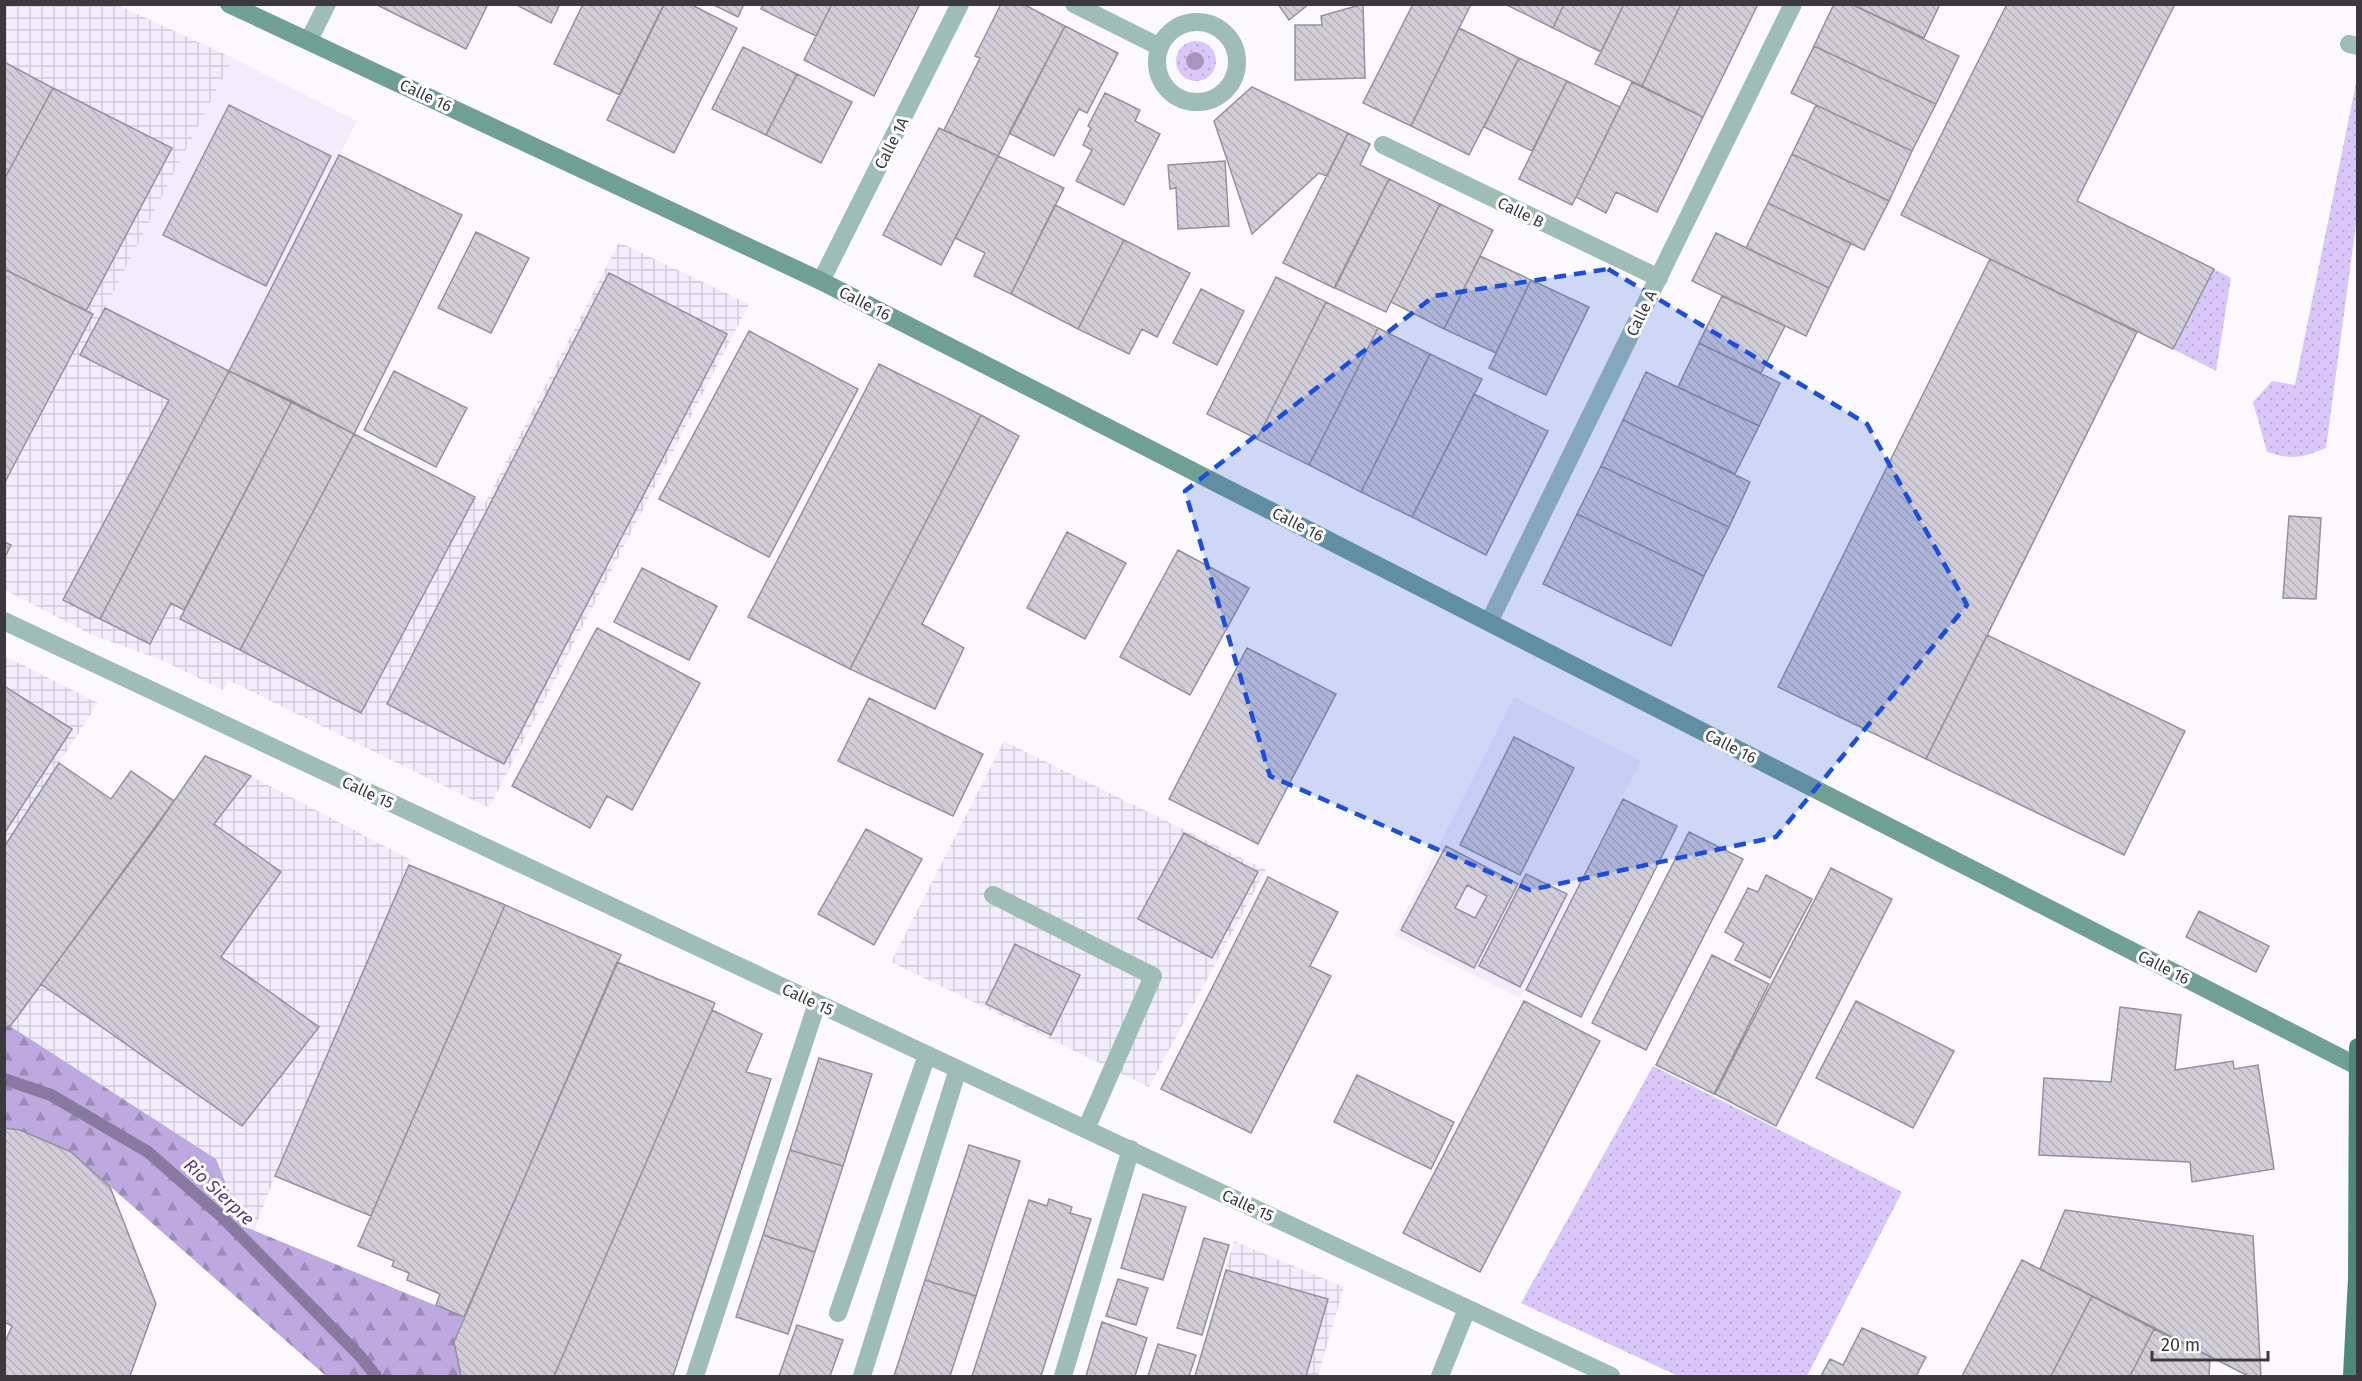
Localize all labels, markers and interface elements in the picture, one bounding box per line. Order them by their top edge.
street label: Calle 16 [397,75,455,116]
street label: Calle 1A [870,113,913,172]
street label: Calle B [1494,193,1547,232]
street label: Calle 16 [836,282,894,324]
street label: Calle A [1622,286,1661,339]
street label: Calle 16 [1269,503,1327,545]
street label: Calle 16 [1702,725,1760,767]
street label: Calle 15 [339,772,397,813]
street label: Calle 16 [2135,946,2193,988]
street label: Calle 15 [779,979,837,1020]
water label: Rio Sierpre [179,1154,259,1230]
street label: Calle 15 [1219,1185,1277,1226]
scale bar [2152,1324,2268,1362]
text: 20 m [2161,1334,2200,1356]

